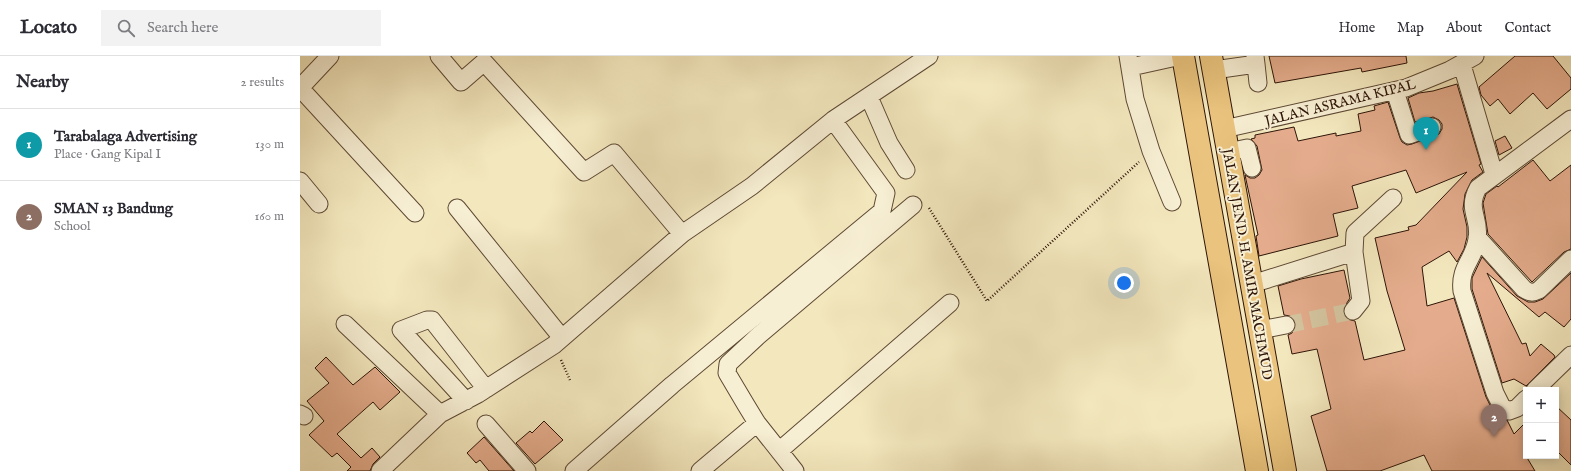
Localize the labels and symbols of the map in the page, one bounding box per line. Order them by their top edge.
street label: JALAN ASRAMA KIPAL [1261,75,1418,131]
pin: 1 [1413,117,1439,150]
street label: JALAN JEND. H. AMIR MACHMUD [1217,145,1276,381]
your location [1114,273,1134,293]
pin: 2 [1481,404,1507,437]

